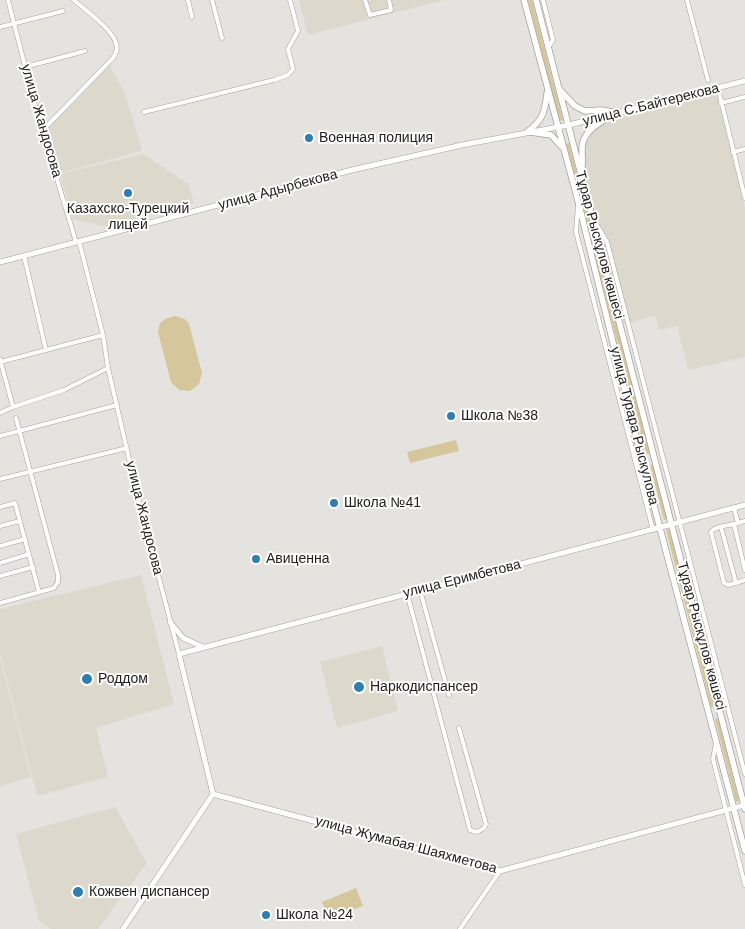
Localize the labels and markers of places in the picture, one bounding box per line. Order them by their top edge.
place label: Военная полиция [319,130,433,146]
marker: Военная полиция [303,132,315,144]
marker: Казахско-Турецкий лицей [122,187,134,199]
place label: Казахско-Турецкий лицей [67,201,189,233]
place label: Школа №38 [461,408,538,424]
marker: Школа №38 [445,410,457,422]
place label: Школа №41 [344,495,421,511]
marker: Школа №41 [328,497,340,509]
place label: Авиценна [266,551,329,567]
marker: Авиценна [250,553,262,565]
place label: Роддом [98,671,148,687]
marker: Роддом [80,672,94,686]
place label: Наркодиспансер [370,679,478,695]
marker: Наркодиспансер [352,680,366,694]
place label: Кожвен диспансер [89,884,209,900]
marker: Кожвен диспансер [71,885,85,899]
place label: Школа №24 [276,907,353,923]
marker: Школа №24 [260,909,272,921]

